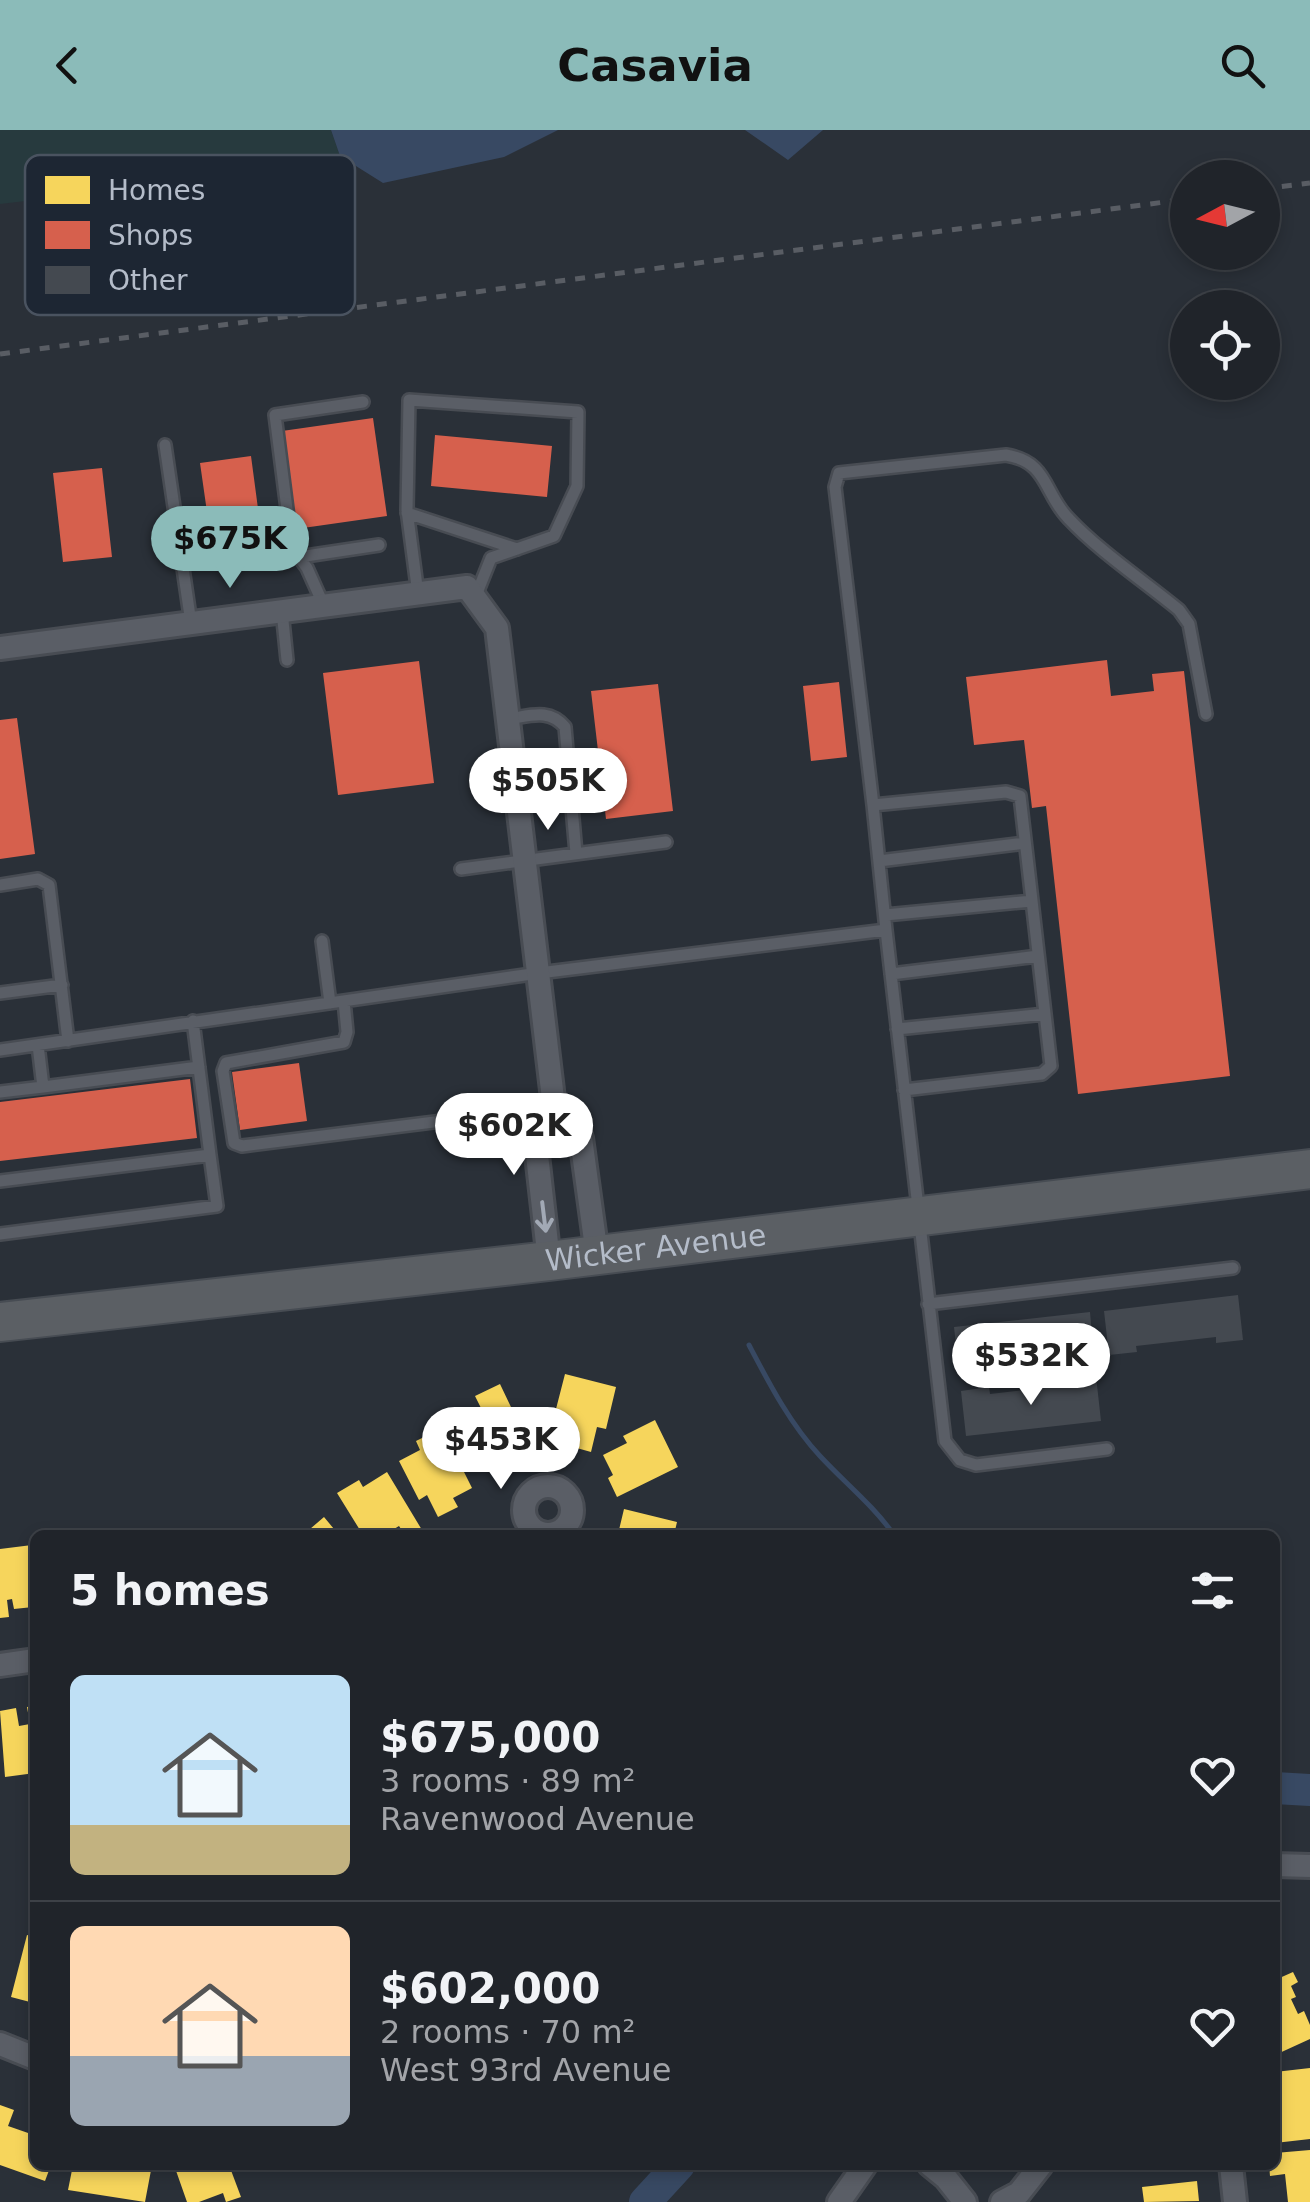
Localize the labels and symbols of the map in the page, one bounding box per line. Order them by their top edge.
legend [25,155,355,315]
north arrow [1170,160,1280,270]
text: Homes [108,174,205,207]
text: Shops [108,219,193,252]
text: Other [108,264,188,297]
pin: $675K [160,506,300,591]
pin: $505K [478,748,618,833]
pin: $602K [444,1093,584,1178]
one-way arrow [535,1200,554,1232]
street label: Wicker Avenue [543,1217,768,1278]
pin: $532K [961,1323,1101,1408]
pin: $453K [431,1407,571,1492]

